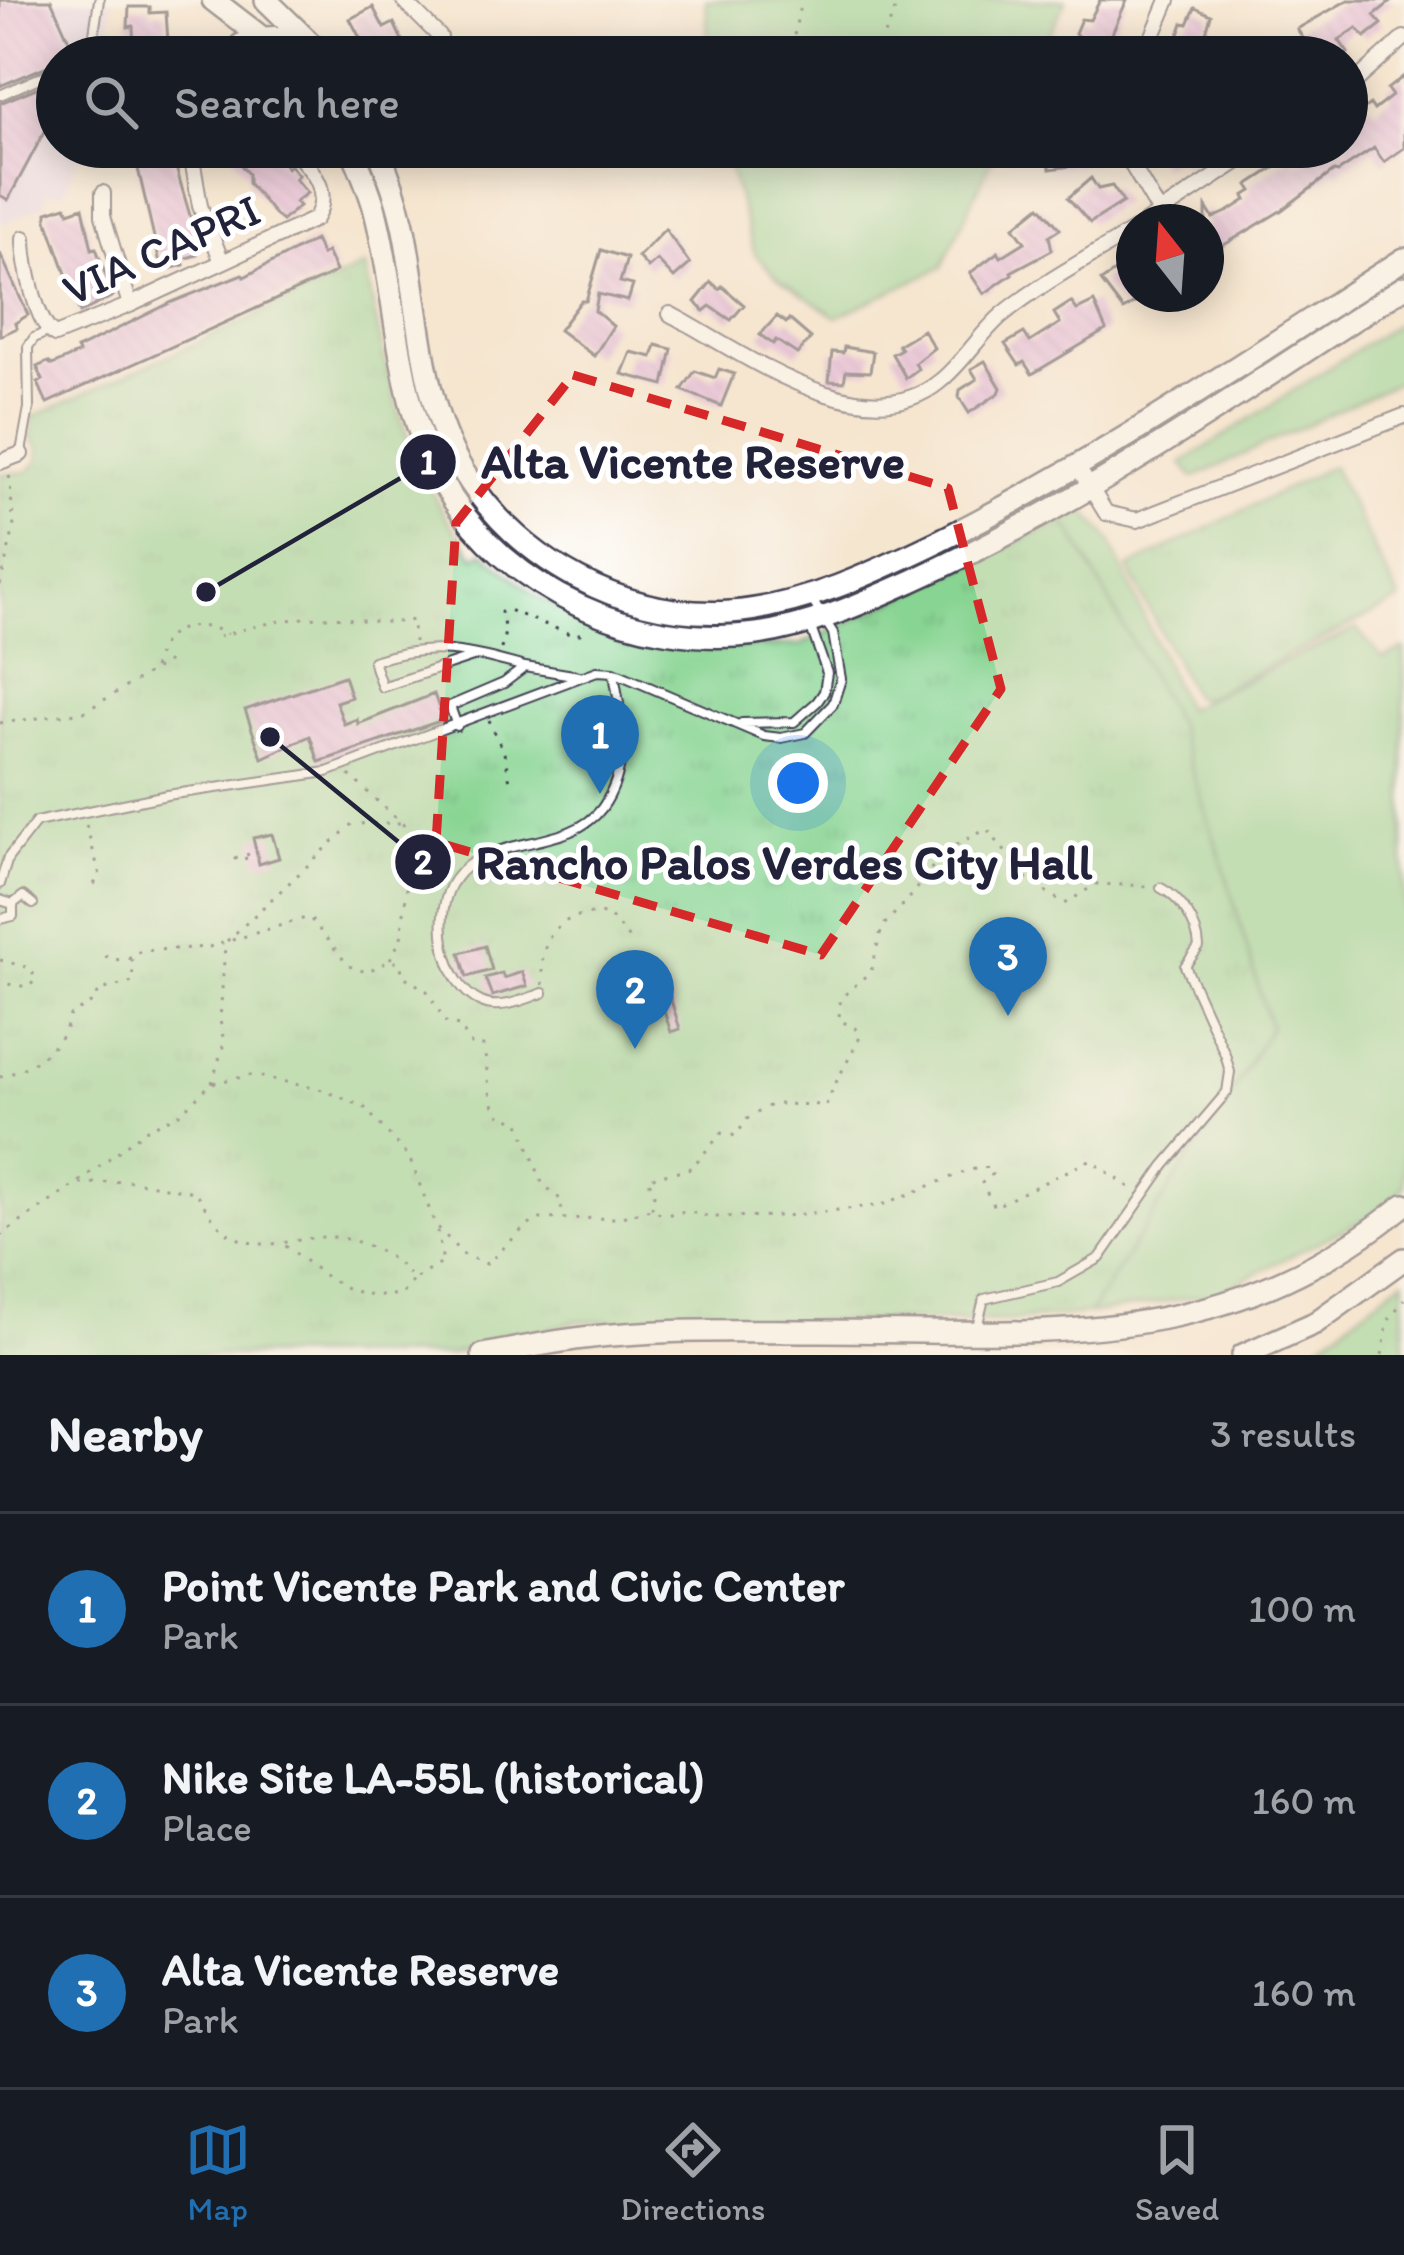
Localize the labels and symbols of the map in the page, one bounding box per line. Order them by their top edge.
street label: VIA CAPRI [54,182,268,316]
north arrow [1116,204,1224,312]
callout: Alta Vicente Reserve [398,420,927,504]
text: Alta Vicente Reserve [481,432,905,490]
text: 1 [420,440,437,483]
pin: 1 [561,695,639,794]
your location [768,753,828,813]
callout: Rancho Palos Verdes City Hall [393,820,1115,904]
text: Rancho Palos Verdes City Hall [476,833,1093,891]
text: 2 [414,840,433,883]
pin: 3 [969,917,1047,1016]
pin: 2 [596,950,674,1049]

